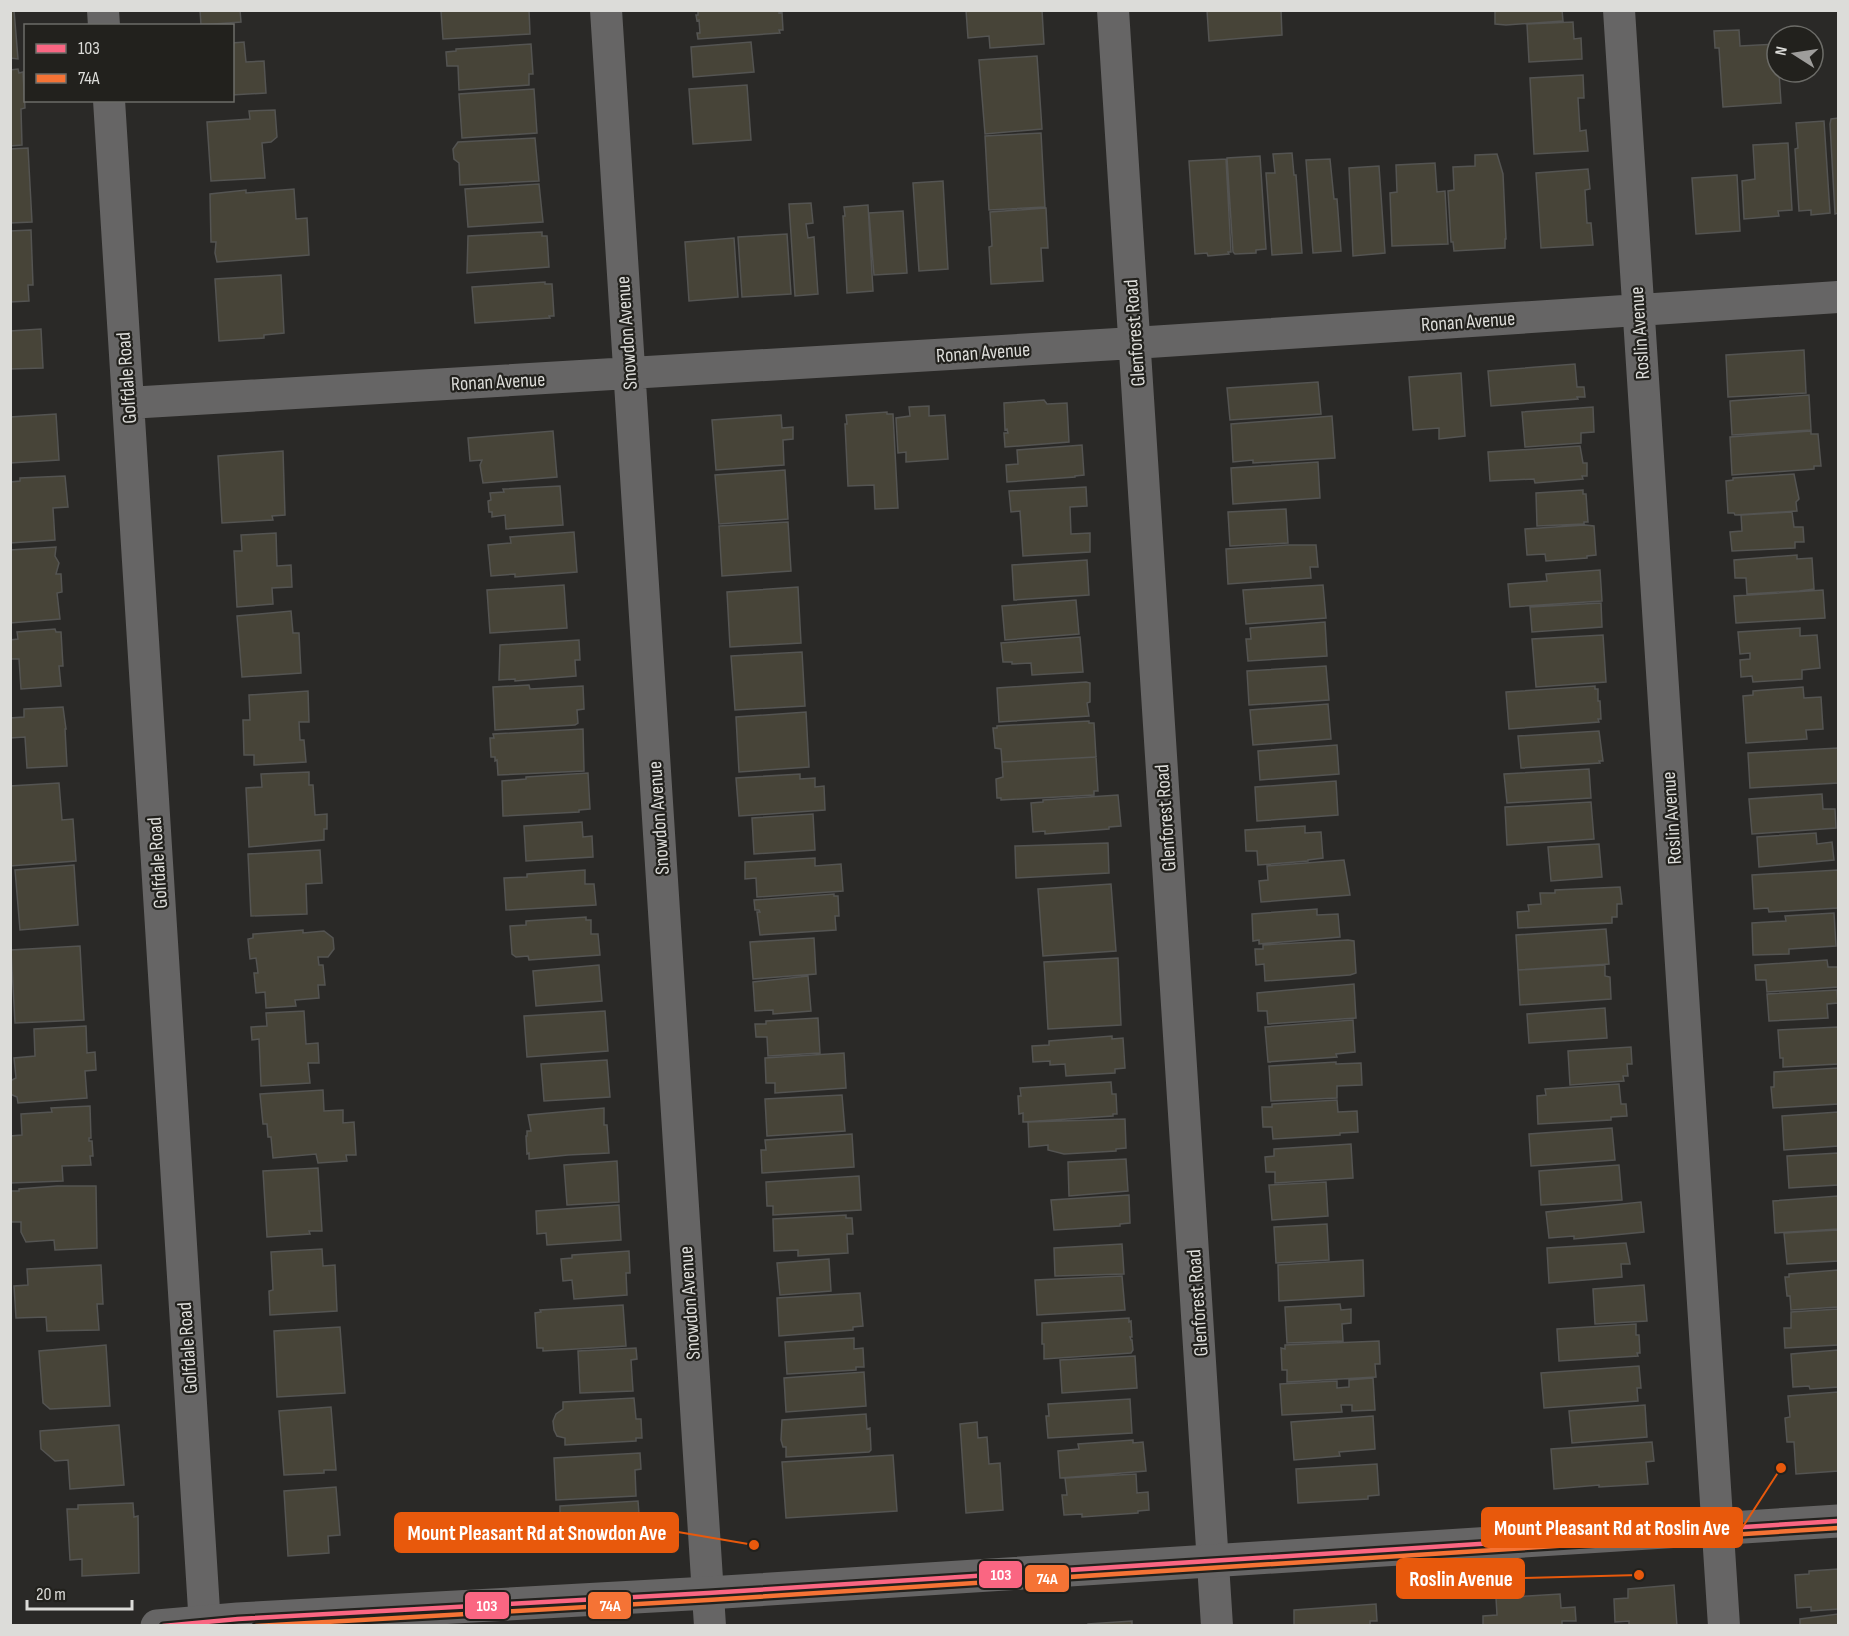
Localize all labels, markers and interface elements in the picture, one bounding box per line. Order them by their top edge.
legend [24,24,234,102]
north arrow [1765,24,1825,84]
text: 103 [78,38,100,59]
text: N [1772,45,1792,57]
text: 74A [78,68,100,89]
street label: Snowdon Avenue [611,275,643,391]
street label: Glenforest Road [1119,279,1151,387]
street label: Roslin Avenue [1625,286,1655,380]
street label: Ronan Avenue [1420,307,1516,337]
street label: Golfdale Road [112,331,142,424]
street label: Ronan Avenue [935,338,1031,368]
street label: Ronan Avenue [450,368,546,396]
street label: Snowdon Avenue [643,760,675,876]
street label: Glenforest Road [1150,764,1182,872]
street label: Roslin Avenue [1657,771,1687,865]
street label: Golfdale Road [143,816,173,909]
street label: Snowdon Avenue [674,1245,706,1361]
street label: Glenforest Road [1182,1249,1214,1357]
street label: Golfdale Road [173,1301,203,1394]
callout: Mount Pleasant Rd at Roslin Ave [1482,1508,1742,1547]
callout: Mount Pleasant Rd at Snowdon Ave [395,1513,678,1552]
text: Mount Pleasant Rd at Roslin Ave [1494,1516,1730,1541]
text: Mount Pleasant Rd at Snowdon Ave [408,1521,666,1546]
callout: Roslin Avenue [1397,1559,1524,1598]
line badge: 103 [978,1560,1023,1589]
line badge: 74A [1024,1564,1070,1593]
text: 103 [990,1566,1012,1585]
text: Roslin Avenue [1409,1567,1513,1592]
text: 74A [1036,1570,1058,1589]
scale bar [27,1573,132,1611]
text: 20 m [36,1584,66,1605]
line badge: 103 [464,1591,510,1620]
line badge: 74A [587,1591,632,1620]
text: 103 [476,1597,498,1616]
text: 74A [599,1597,621,1616]

